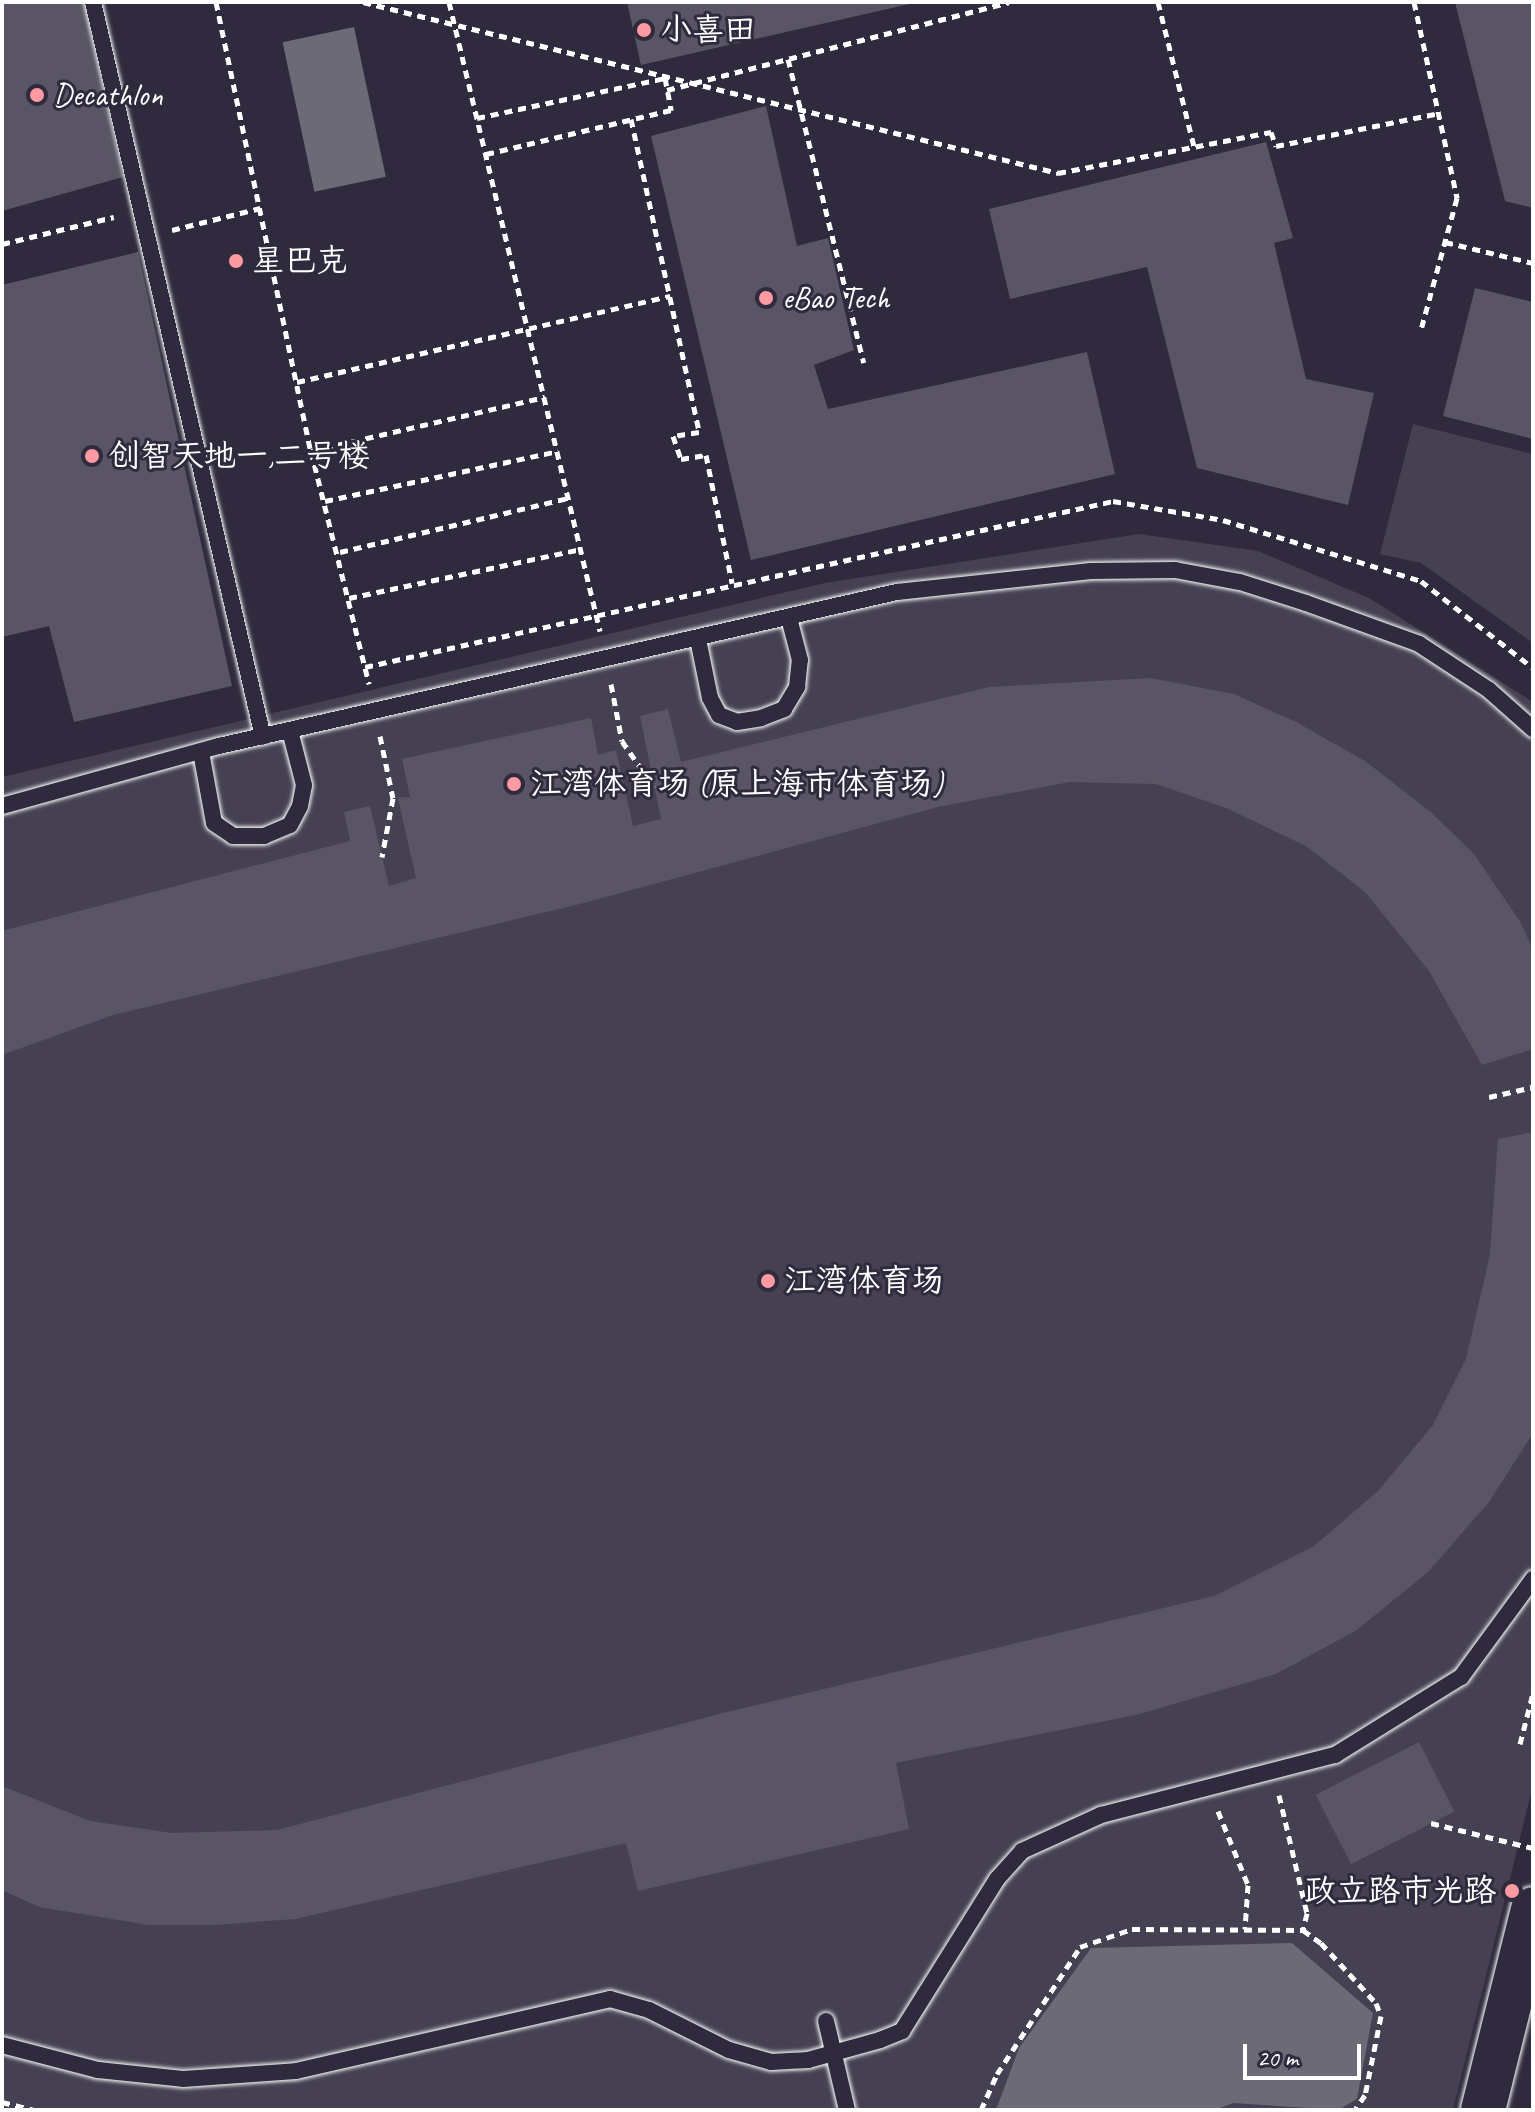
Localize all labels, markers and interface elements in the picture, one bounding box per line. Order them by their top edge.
place label: 小喜田 [660,11,756,49]
marker: 小喜田 [635,21,653,39]
place label: Decathlon [53,76,163,114]
marker: Decathlon [28,86,46,104]
place label: 星巴克 [252,242,348,280]
marker: 星巴克 [227,252,245,270]
place label: eBao Tech [782,279,889,317]
marker: eBao Tech [757,289,775,307]
place label: 创智天地一,二号楼 [108,437,370,475]
marker: 创智天地一,二号楼 [83,447,101,465]
place label: 江湾体育场 (原上海市体育场) [530,765,943,803]
marker: 江湾体育场 (原上海市体育场) [505,775,523,793]
place label: 江湾体育场 [784,1262,944,1300]
marker: 江湾体育场 [759,1272,777,1290]
place label: 政立路市光路 [1304,1872,1496,1910]
marker: 政立路市光路 [1503,1882,1521,1900]
scale bar [1247,2028,1365,2078]
text: 20 m [1257,2043,1298,2073]

